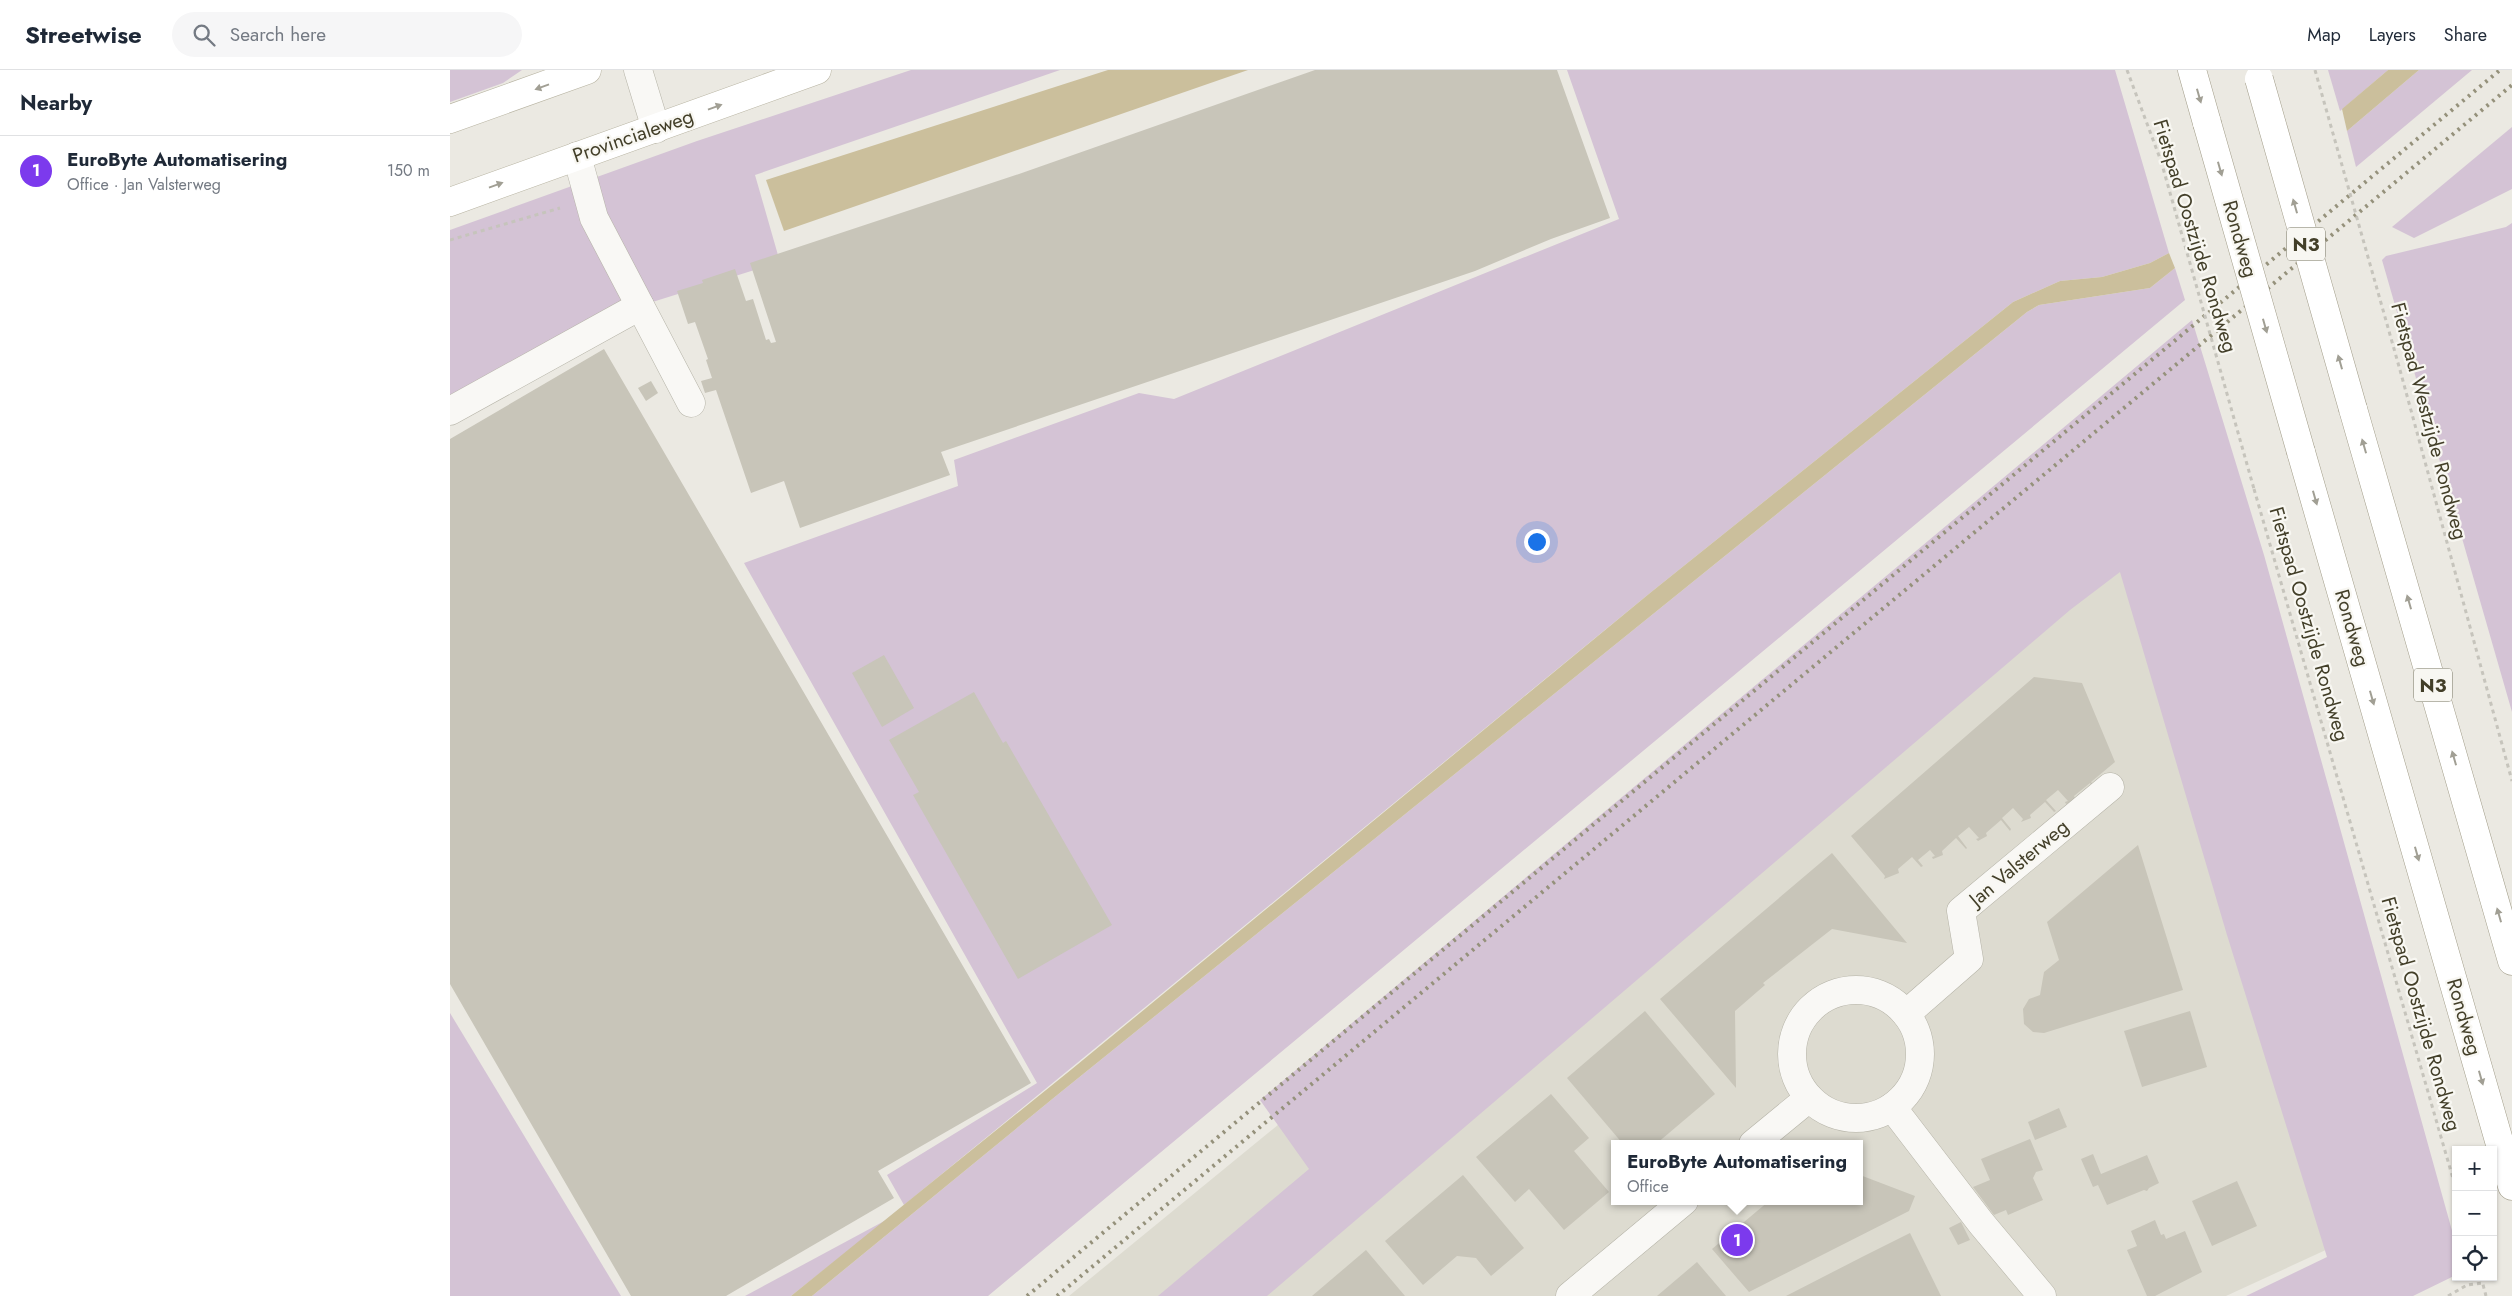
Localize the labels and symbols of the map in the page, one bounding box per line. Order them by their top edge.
one-way arrow [534,83,549,91]
one-way arrow [2196,89,2204,104]
street label: Provincialeweg [569,102,697,170]
one-way arrow [708,103,723,111]
street label: Fietspad Oostzijde Rondweg [2148,117,2242,355]
one-way arrow [2217,162,2225,177]
one-way arrow [489,181,504,189]
street label: Rondweg [2218,198,2262,280]
one-way arrow [2291,198,2299,213]
road number: N3 [2287,227,2325,260]
street label: Fietspad Westzijde Rondweg [2383,299,2475,543]
one-way arrow [2261,318,2269,333]
one-way arrow [2335,355,2343,370]
one-way arrow [2359,438,2367,453]
one-way arrow [2311,491,2319,506]
street label: Fietspad Oostzijde Rondweg [2264,504,2354,744]
your location [1524,529,1550,555]
street label: Rondweg [2330,587,2374,669]
one-way arrow [2404,595,2412,610]
road number: N3 [2414,668,2452,702]
one-way arrow [2369,691,2377,706]
one-way arrow [2449,751,2457,766]
street label: Jan Valsterweg [1961,813,2075,915]
one-way arrow [2413,847,2421,862]
street label: Fietspad Oostzijde Rondweg [2376,894,2466,1134]
one-way arrow [2494,907,2502,922]
street label: Rondweg [2442,976,2486,1058]
one-way arrow [2477,1070,2485,1085]
pin: 1 [1721,1221,1753,1259]

